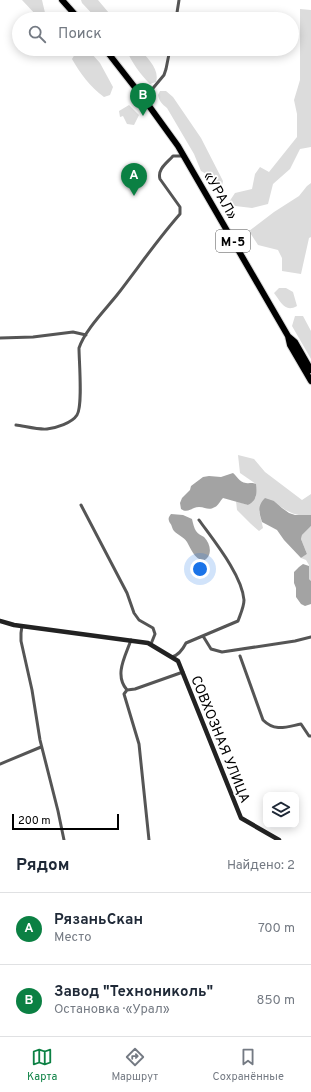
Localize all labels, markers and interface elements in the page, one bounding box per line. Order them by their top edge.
search box [12,12,299,56]
icon: search [26,23,48,45]
text: Поиск [58,25,102,44]
pin: B [130,83,156,116]
pin: A [121,163,147,196]
street label: «УРАЛ» [199,169,240,223]
road number: М-5 [216,230,250,252]
your location [190,559,210,579]
street label: СОВХОЗНАЯ УЛИЦА [186,673,253,806]
map controls [263,792,299,828]
button: layers [263,792,299,828]
scale bar [12,812,119,831]
text: 200 m [18,814,51,828]
text: Рядом [16,855,69,877]
text: Найдено: 2 [227,858,295,874]
text: РязаньСкан [54,911,143,930]
text: A [24,921,34,937]
text: 700 m [258,921,295,937]
text: Место [54,930,91,946]
text: Завод "Технониколь" [54,983,213,1002]
text: B [25,993,33,1009]
text: 850 m [257,993,295,1009]
text: Остановка · «Урал» [54,1002,170,1018]
tab: Карта [27,1046,57,1084]
tab: Маршрут [111,1046,158,1084]
tab: Сохранённые [213,1046,284,1084]

